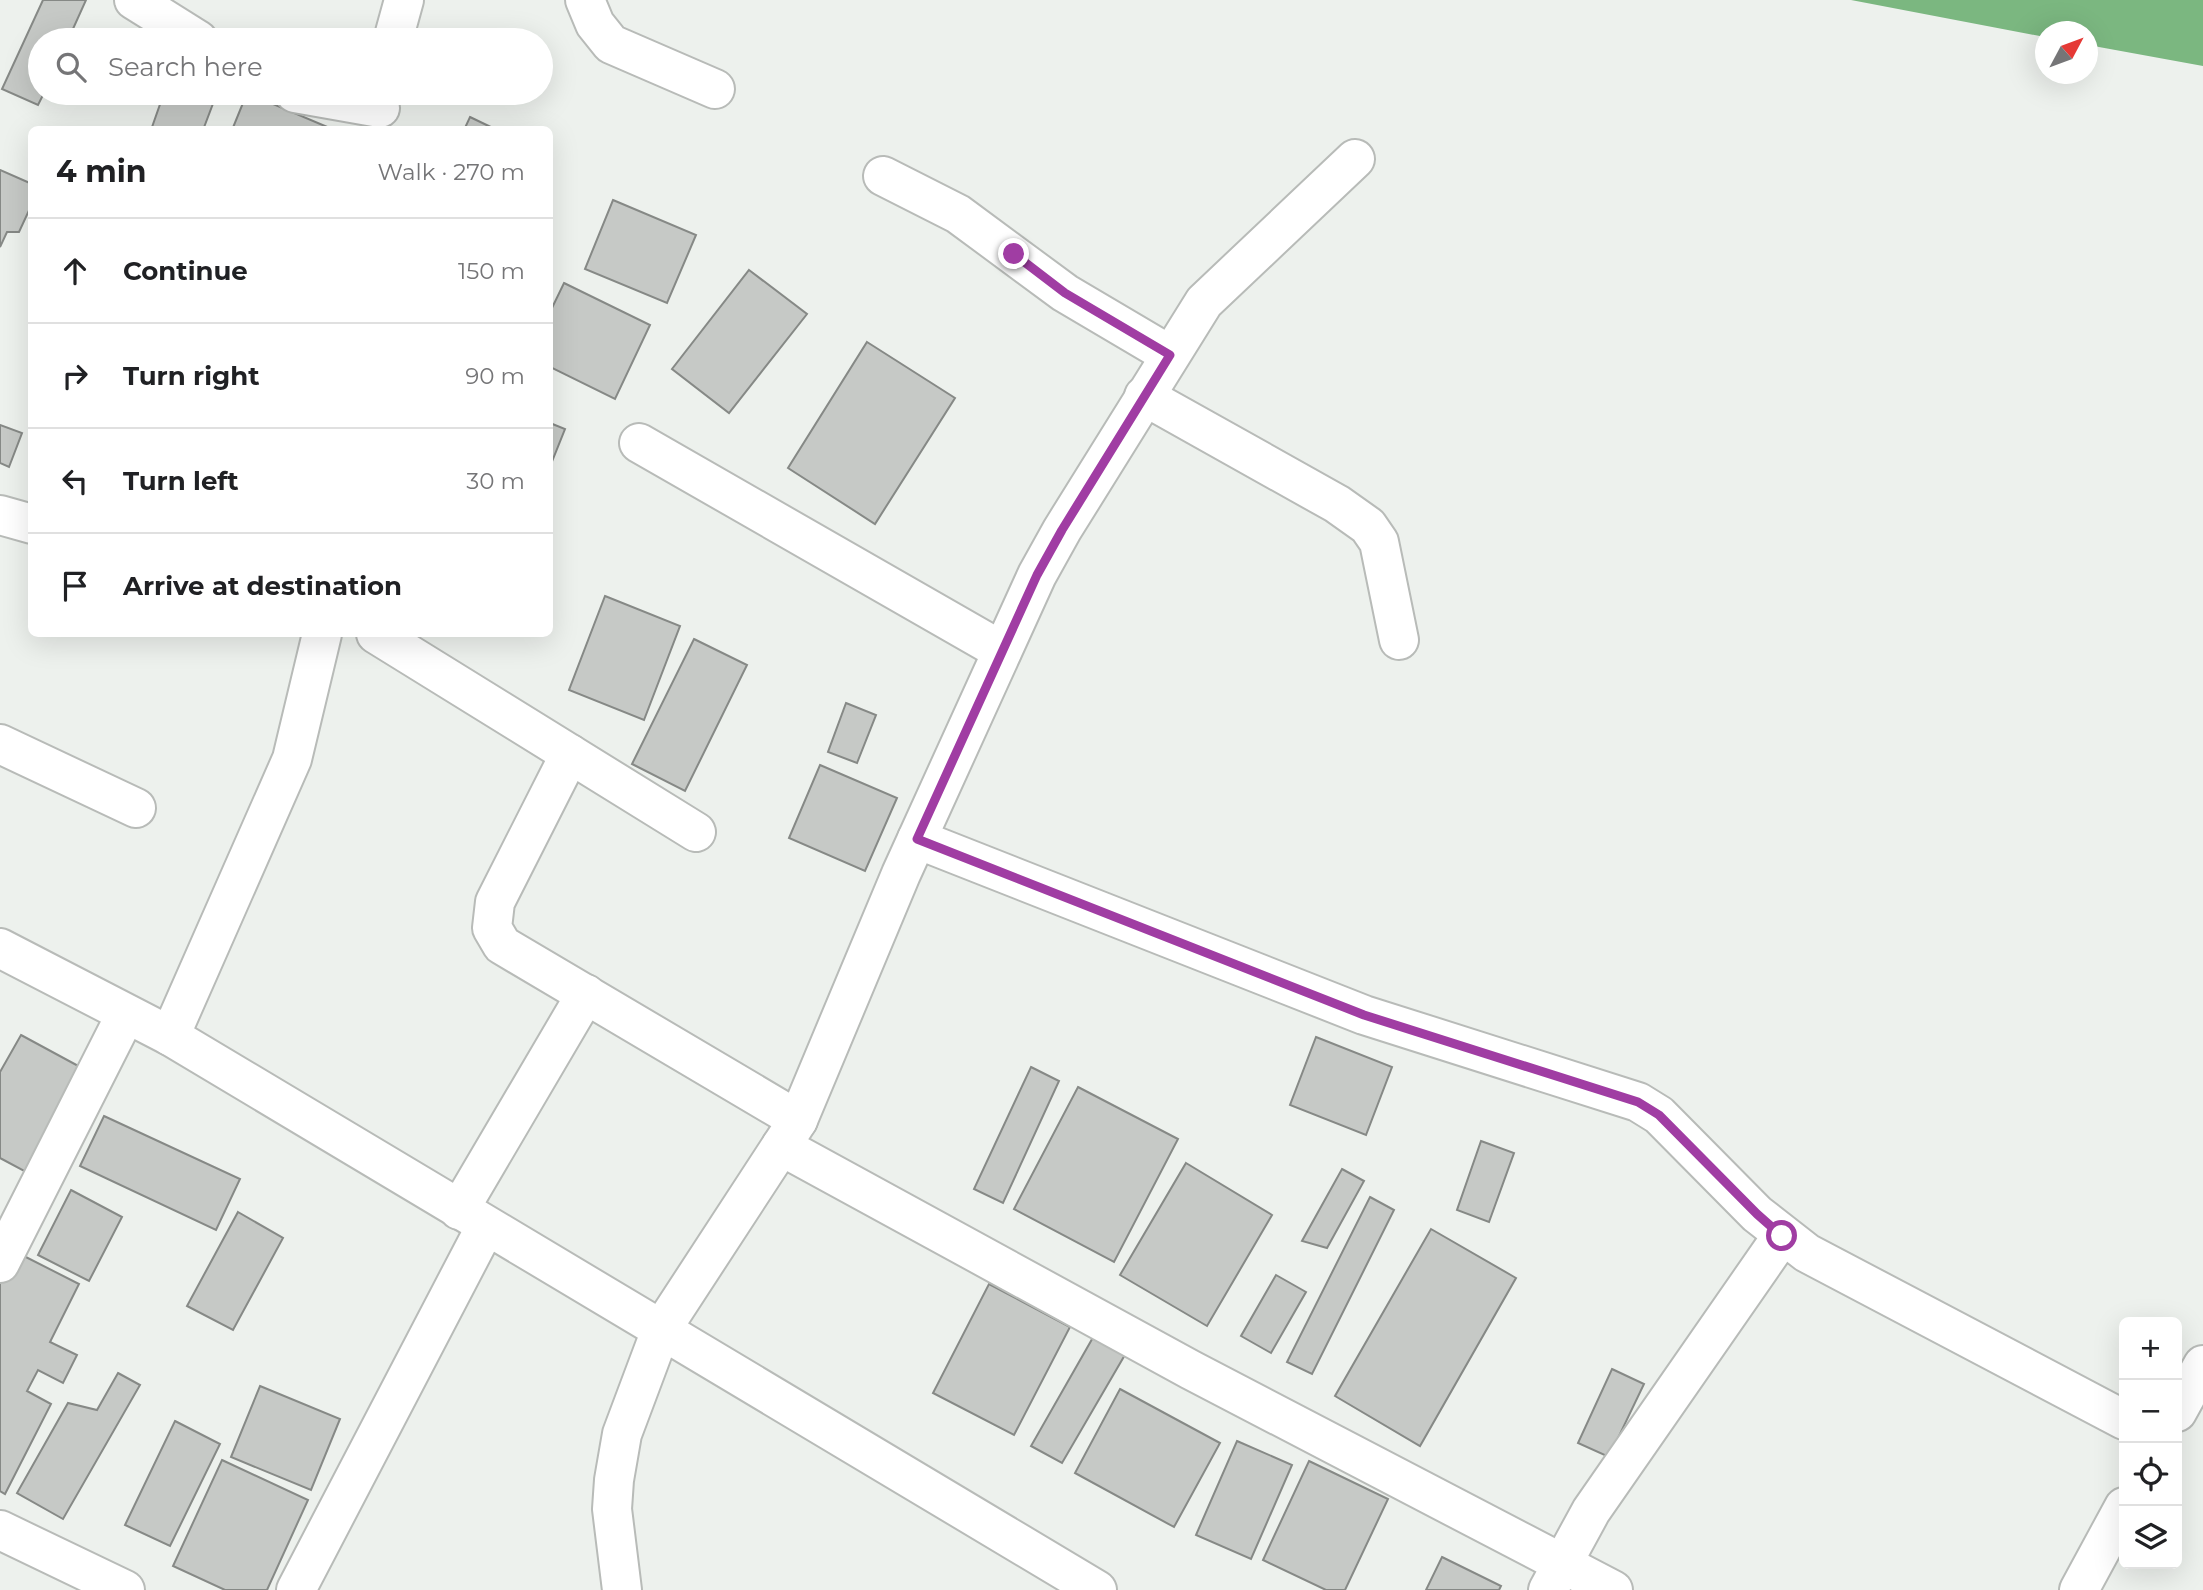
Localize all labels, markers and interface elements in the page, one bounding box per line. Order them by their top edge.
north arrow [2035,21,2098,84]
search box [28,28,553,105]
icon: search [52,48,90,86]
text: Search here [108,51,263,83]
text: 4 min [56,153,146,190]
text: Walk · 270 m [378,158,525,186]
route end [998,238,1029,269]
icon: ahead [56,252,94,290]
text: Continue [123,255,248,287]
text: 150 m [458,257,525,285]
icon: right [56,357,94,395]
text: Turn right [123,360,259,392]
text: 90 m [465,362,525,390]
icon: left [56,462,94,500]
text: Turn left [123,465,239,497]
text: 30 m [466,467,525,495]
icon: arrive [56,567,94,605]
text: Arrive at destination [123,570,402,602]
route start [1766,1220,1797,1251]
map controls [2119,1317,2182,1569]
button: + [2119,1317,2182,1380]
button: − [2119,1380,2182,1443]
button: locate [2119,1443,2182,1506]
button: layers [2119,1506,2182,1569]

